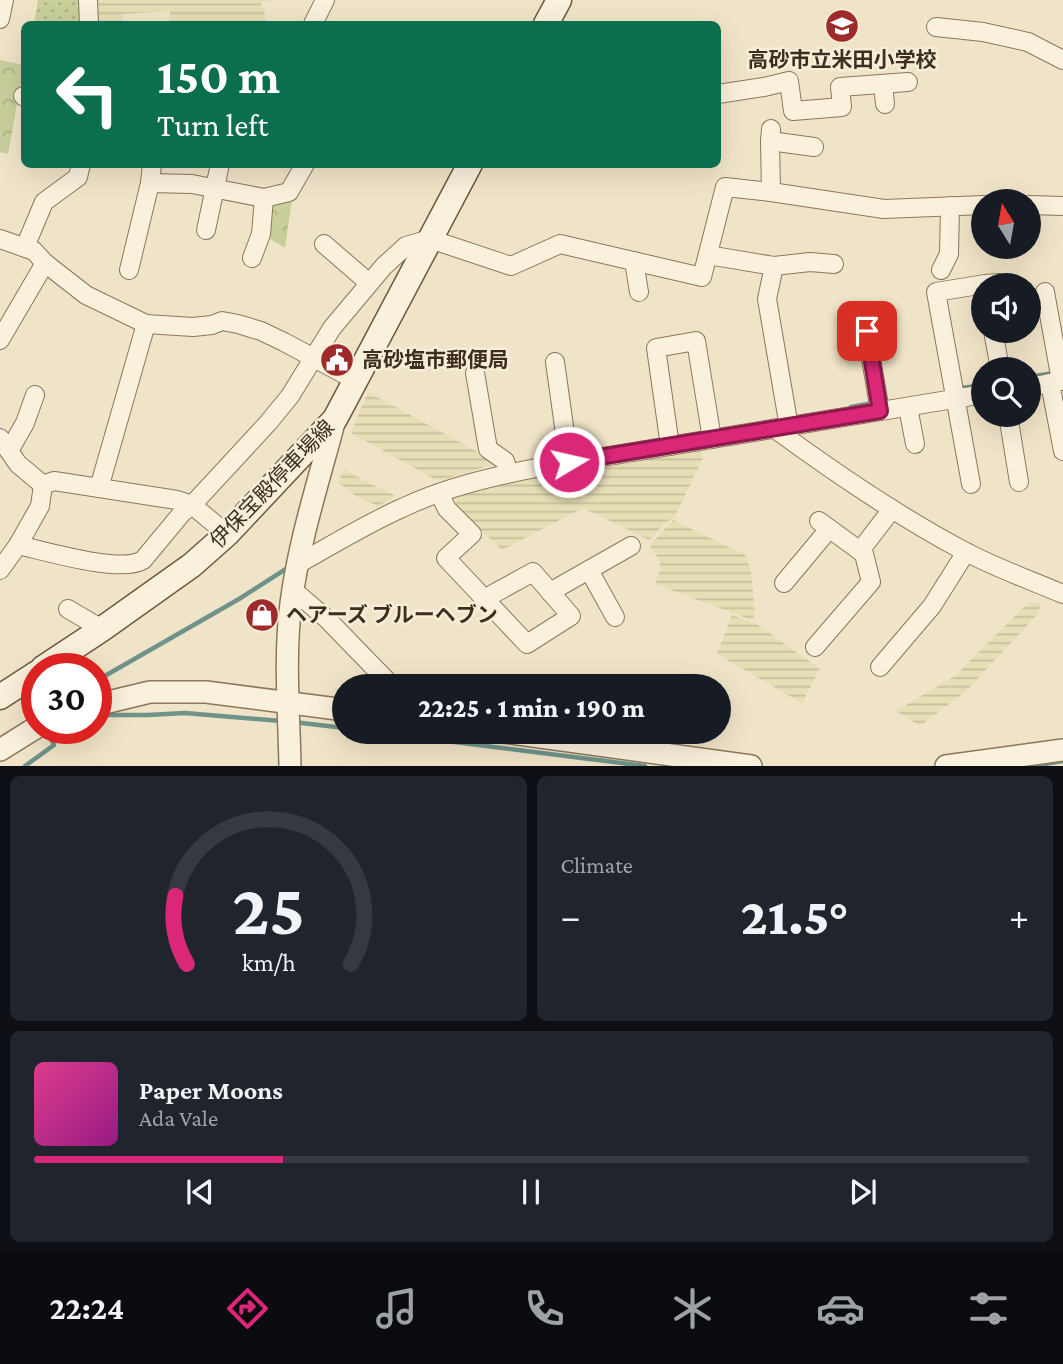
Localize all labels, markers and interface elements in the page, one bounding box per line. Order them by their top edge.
school or university icon: 高砂市立米田小学校 [823,7,861,45]
place label: 高砂市立米田小学校 [748,48,937,72]
icon: left [42,49,133,140]
text: 150 m [157,49,280,104]
text: Turn left [157,107,268,143]
north arrow [971,189,1041,259]
map controls [971,189,1041,427]
button: sound [971,273,1041,343]
pin [837,301,897,361]
icon: arrive [848,312,886,350]
public building icon: 高砂塩市郵便局 [318,341,356,379]
place label: 高砂塩市郵便局 [362,348,509,372]
button: search [971,357,1041,427]
street label: 伊保宝殿停車場線 [205,415,339,553]
position arrow [532,425,606,499]
shop icon: ヘアーズ ブルーヘブン [243,596,281,634]
place label: ヘアーズ ブルーヘブン [286,603,498,627]
speed limit sign: 30 [21,653,112,744]
text: 22:25 · 1 min · 190 m [418,694,645,723]
text: Climate [561,852,633,878]
text: 25 [232,870,305,951]
text: 21.5° [741,887,849,945]
text: − [561,895,581,937]
text: + [1009,895,1029,937]
text: km/h [241,949,295,976]
text: Paper Moons [139,1076,283,1105]
text: Ada Vale [139,1105,218,1131]
icon: previous [181,1173,219,1211]
icon: pause [512,1173,550,1211]
icon: next [844,1173,882,1211]
icon: directions [223,1284,272,1333]
icon: music [372,1284,421,1333]
icon: phone [520,1284,569,1333]
icon: climate [668,1284,717,1333]
icon: car [816,1284,865,1333]
icon: filters [964,1284,1013,1333]
text: 22:24 [50,1290,124,1326]

